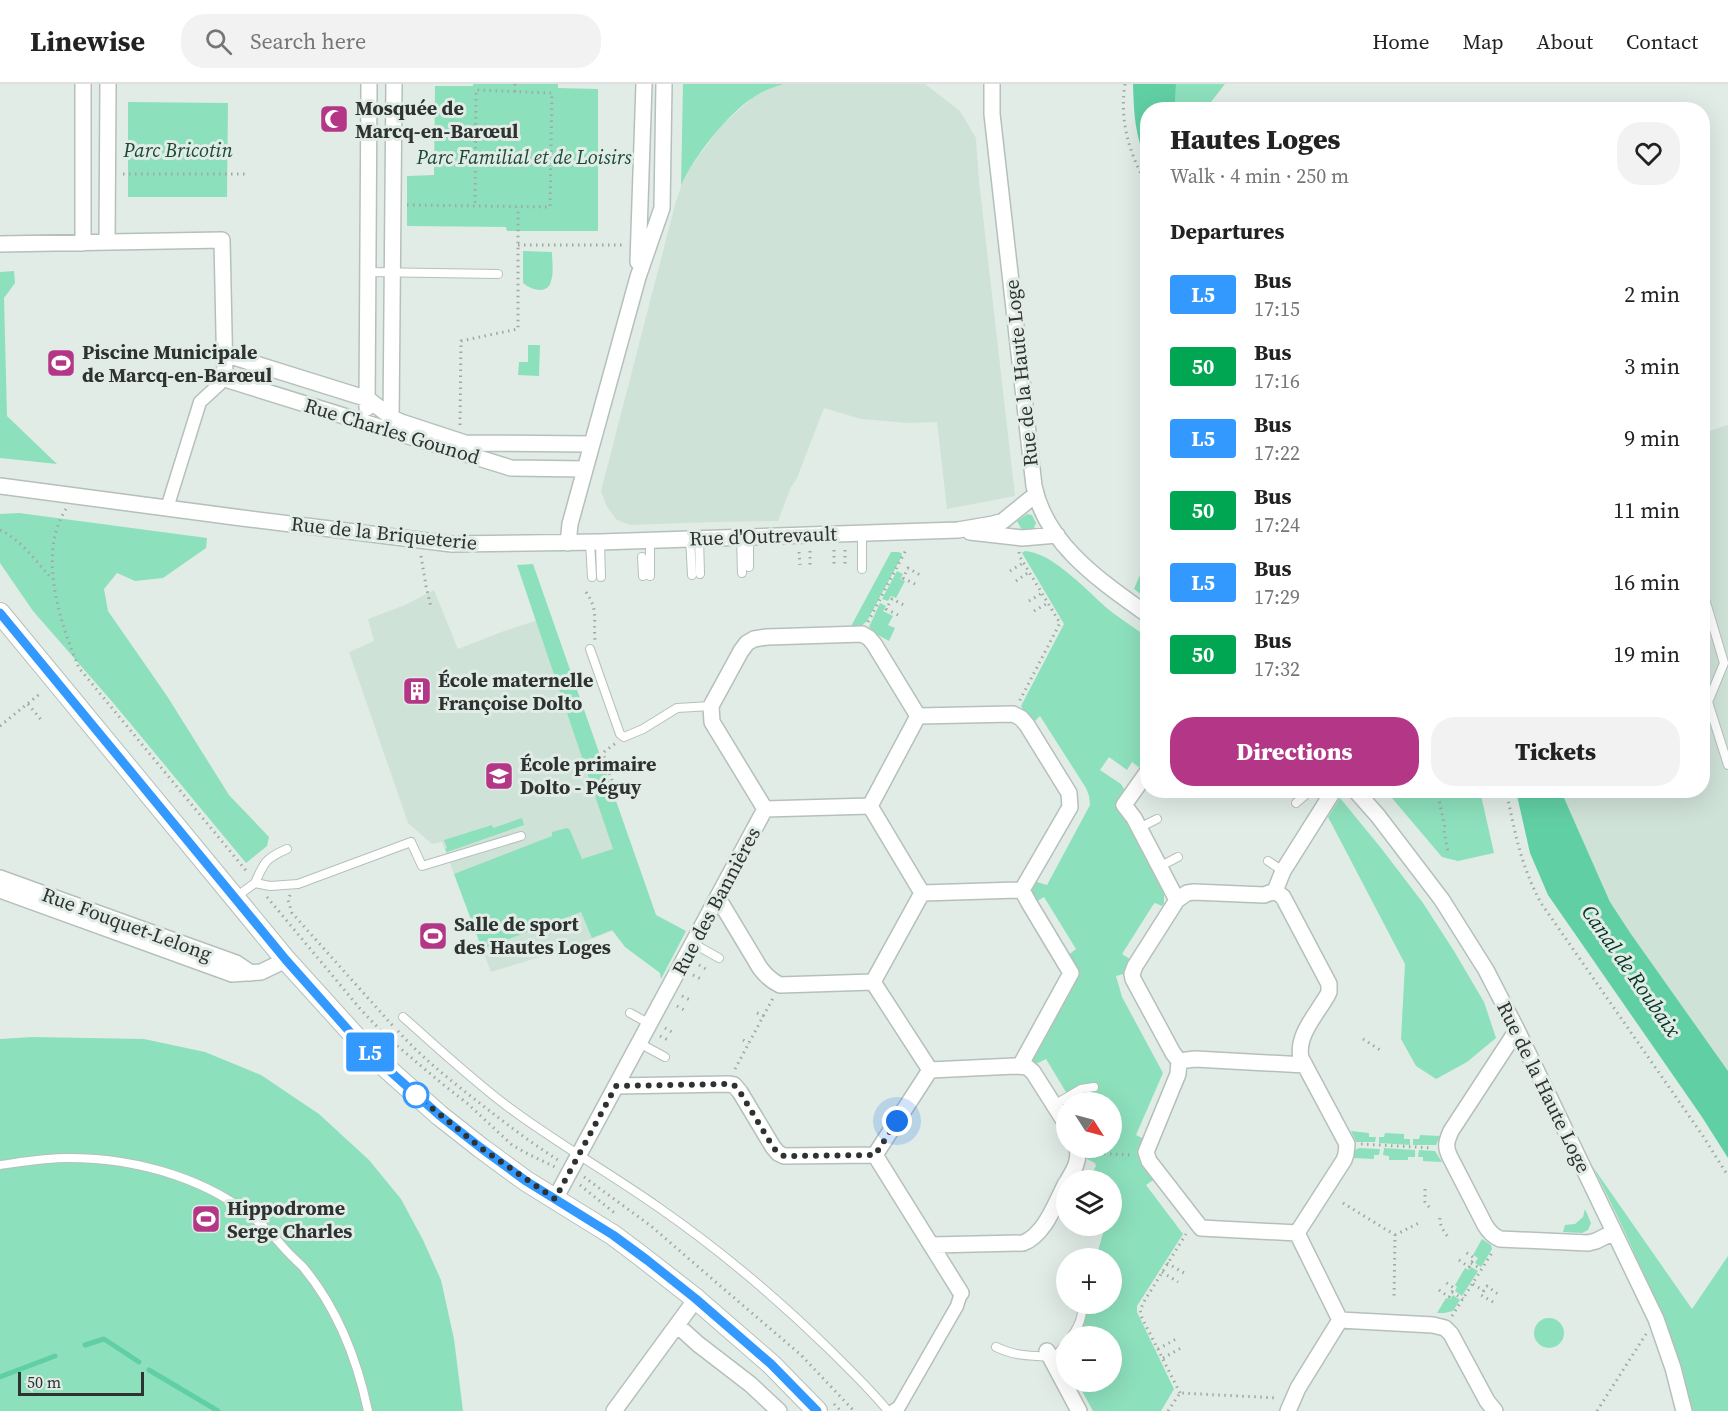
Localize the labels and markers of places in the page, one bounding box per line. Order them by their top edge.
place label: Mosquée de Marcq-en-Barœul [355,94,519,145]
mosque icon: Mosquée de Marcq-en-Barœul [318,103,350,135]
place label: Piscine Municipale de Marcq-en-Barœul [82,338,272,389]
sports icon: Piscine Municipale de Marcq-en-Barœul [45,347,77,379]
place label: École maternelle Françoise Dolto [438,666,593,717]
building icon: École maternelle Françoise Dolto [401,675,433,707]
place label: École primaire Dolto - Péguy [520,750,656,801]
school or university icon: École primaire Dolto - Péguy [483,760,515,792]
place label: Salle de sport des Hautes Loges [454,910,611,961]
sports icon: Salle de sport des Hautes Loges [417,920,449,952]
unlabelled marker [403,1082,429,1108]
place label: Hippodrome Serge Charles [227,1194,352,1245]
sports icon: Hippodrome Serge Charles [190,1203,222,1235]

